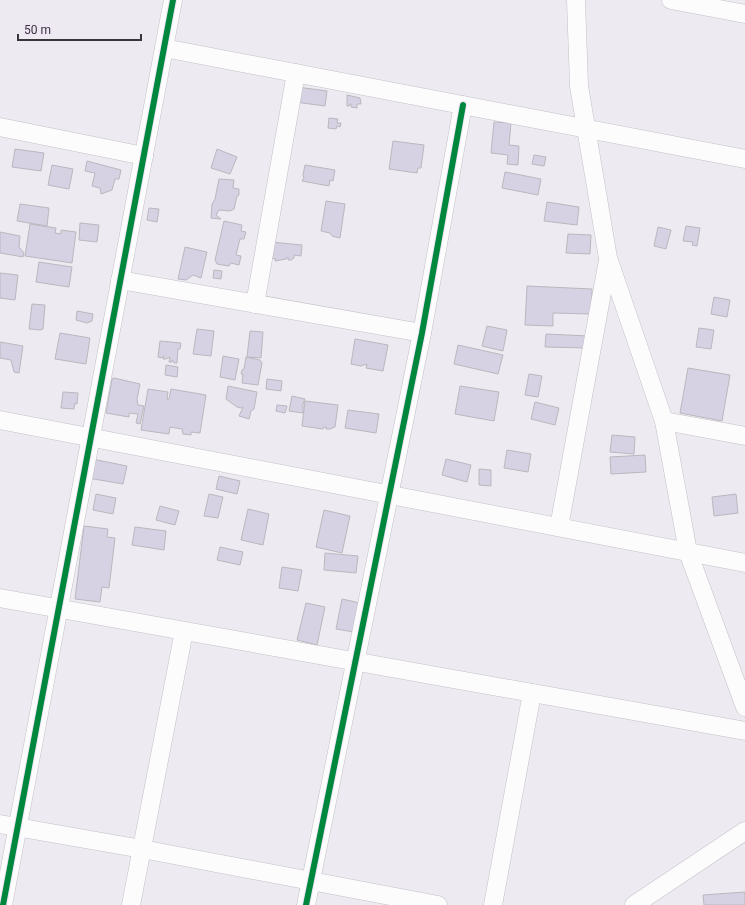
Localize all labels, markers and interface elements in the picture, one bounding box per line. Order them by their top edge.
scale bar [18,16,141,42]
text: 50 m [24,23,51,37]

